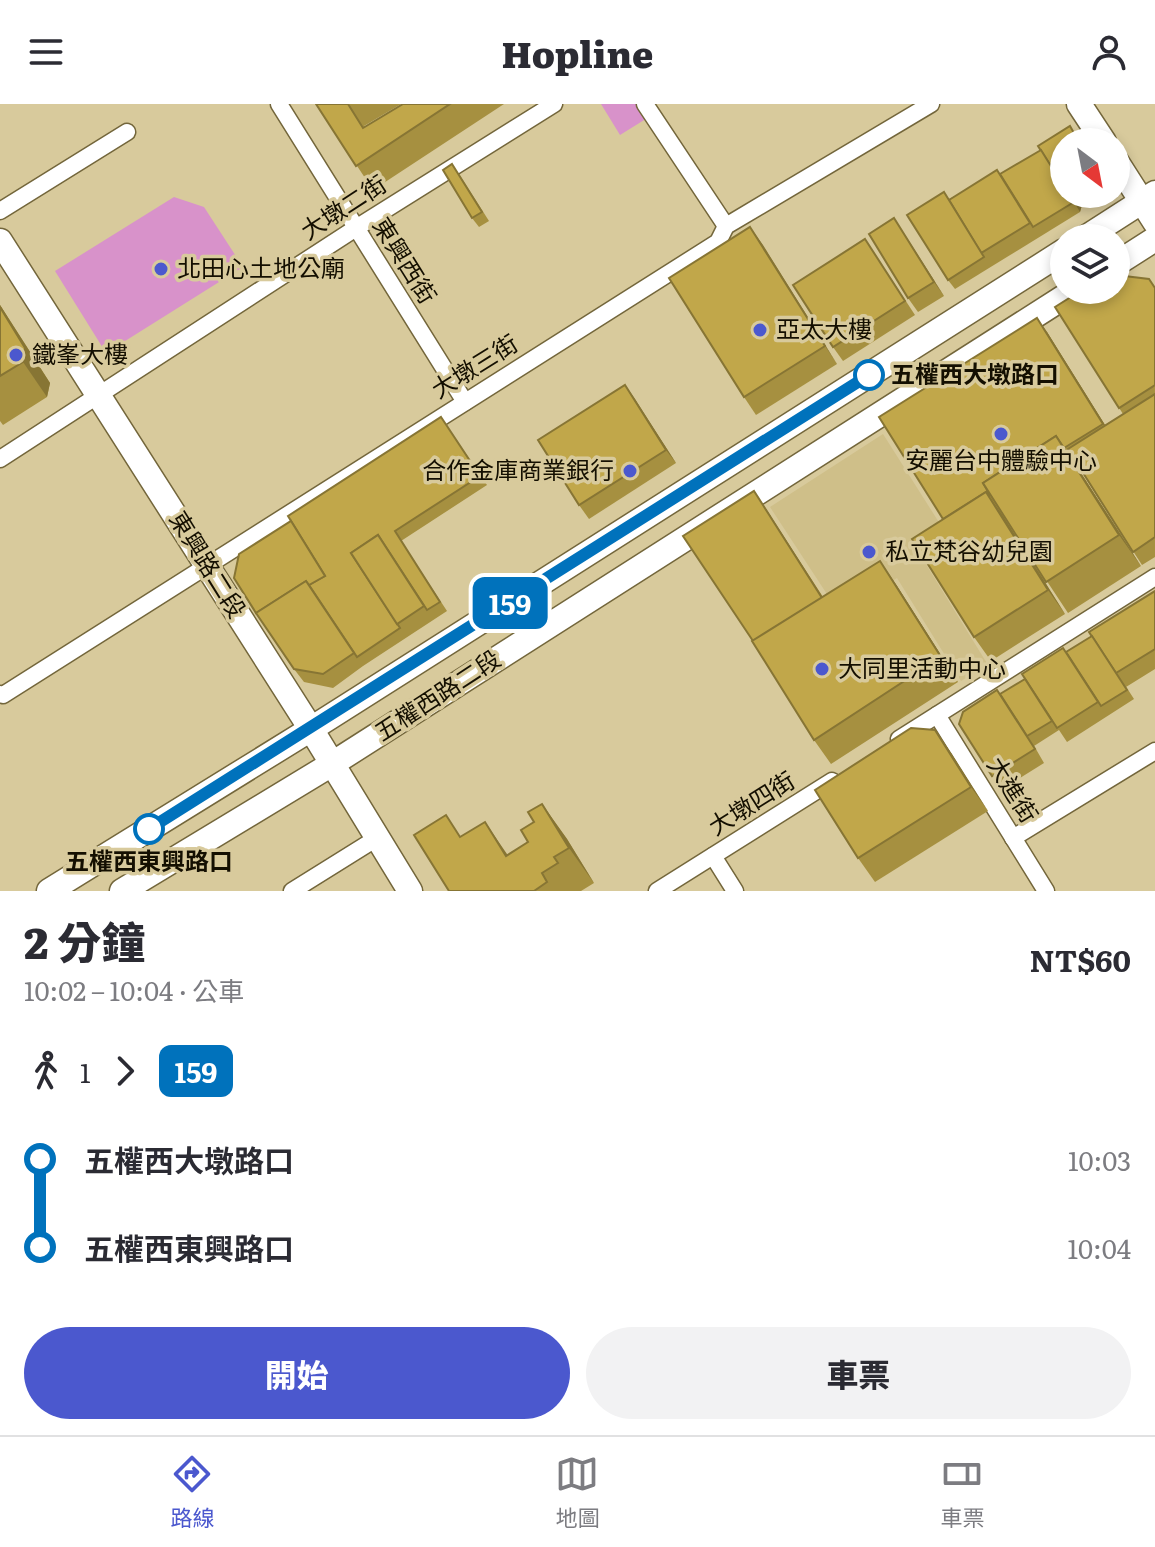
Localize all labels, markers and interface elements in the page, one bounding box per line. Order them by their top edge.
text: Hopline [502,26,653,79]
icon: menu [24,30,68,74]
icon: person [1087,30,1131,74]
north arrow [1050,128,1130,208]
map controls [1050,128,1130,304]
street label: 大墩二街 [293,165,392,247]
street label: 東興西街 [366,210,446,310]
button: layers [1050,224,1130,304]
place label: 北田心土地公廟 [177,249,345,284]
marker: 北田心土地公廟 [152,260,170,278]
place label: 亞太大樓 [776,310,872,345]
marker: 亞太大樓 [751,321,769,339]
street label: 大墩三街 [424,325,524,405]
place label: 鐵峯大樓 [32,335,128,370]
marker: 鐵峯大樓 [7,346,25,364]
place label: 五權西大墩路口 [891,355,1059,390]
marker: 五權西大墩路口 [854,360,884,390]
marker: 安麗台中體驗中心 [992,425,1010,443]
place label: 安麗台中體驗中心 [905,441,1097,476]
place label: 合作金庫商業銀行 [422,451,614,486]
marker: 合作金庫商業銀行 [621,462,639,480]
street label: 東興路二段 [162,504,256,624]
place label: 私立梵谷幼兒園 [885,532,1053,567]
marker: 私立梵谷幼兒園 [860,543,878,561]
line badge: 159 [464,577,556,629]
text: 159 [489,582,531,624]
street label: 五權西路二段 [367,640,507,748]
place label: 大同里活動中心 [838,649,1006,684]
marker: 大同里活動中心 [813,660,831,678]
street label: 大進街 [980,749,1048,828]
street label: 大墩四街 [701,762,801,842]
marker: 五權西東興路口 [134,814,164,844]
place label: 五權西東興路口 [65,842,233,877]
text: 2 分鐘 [24,907,145,973]
text: NT$60 [1030,937,1131,981]
text: 10:02 – 10:04 · 公車 [24,970,244,1009]
icon: walk [24,1049,68,1093]
icon: forward [103,1049,147,1093]
text: 159 [175,1050,217,1092]
text: 1 [80,1052,91,1091]
text: 五權西大墩路口 [84,1137,294,1181]
text: 10:03 [1068,1140,1131,1179]
text: 五權西東興路口 [84,1225,294,1269]
text: 10:04 [1067,1228,1131,1267]
button: 開始 [24,1327,570,1419]
button: 車票 [586,1327,1131,1419]
tab: 路線 [170,1452,215,1533]
tab: 地圖 [555,1452,600,1533]
tab: 車票 [940,1452,985,1533]

